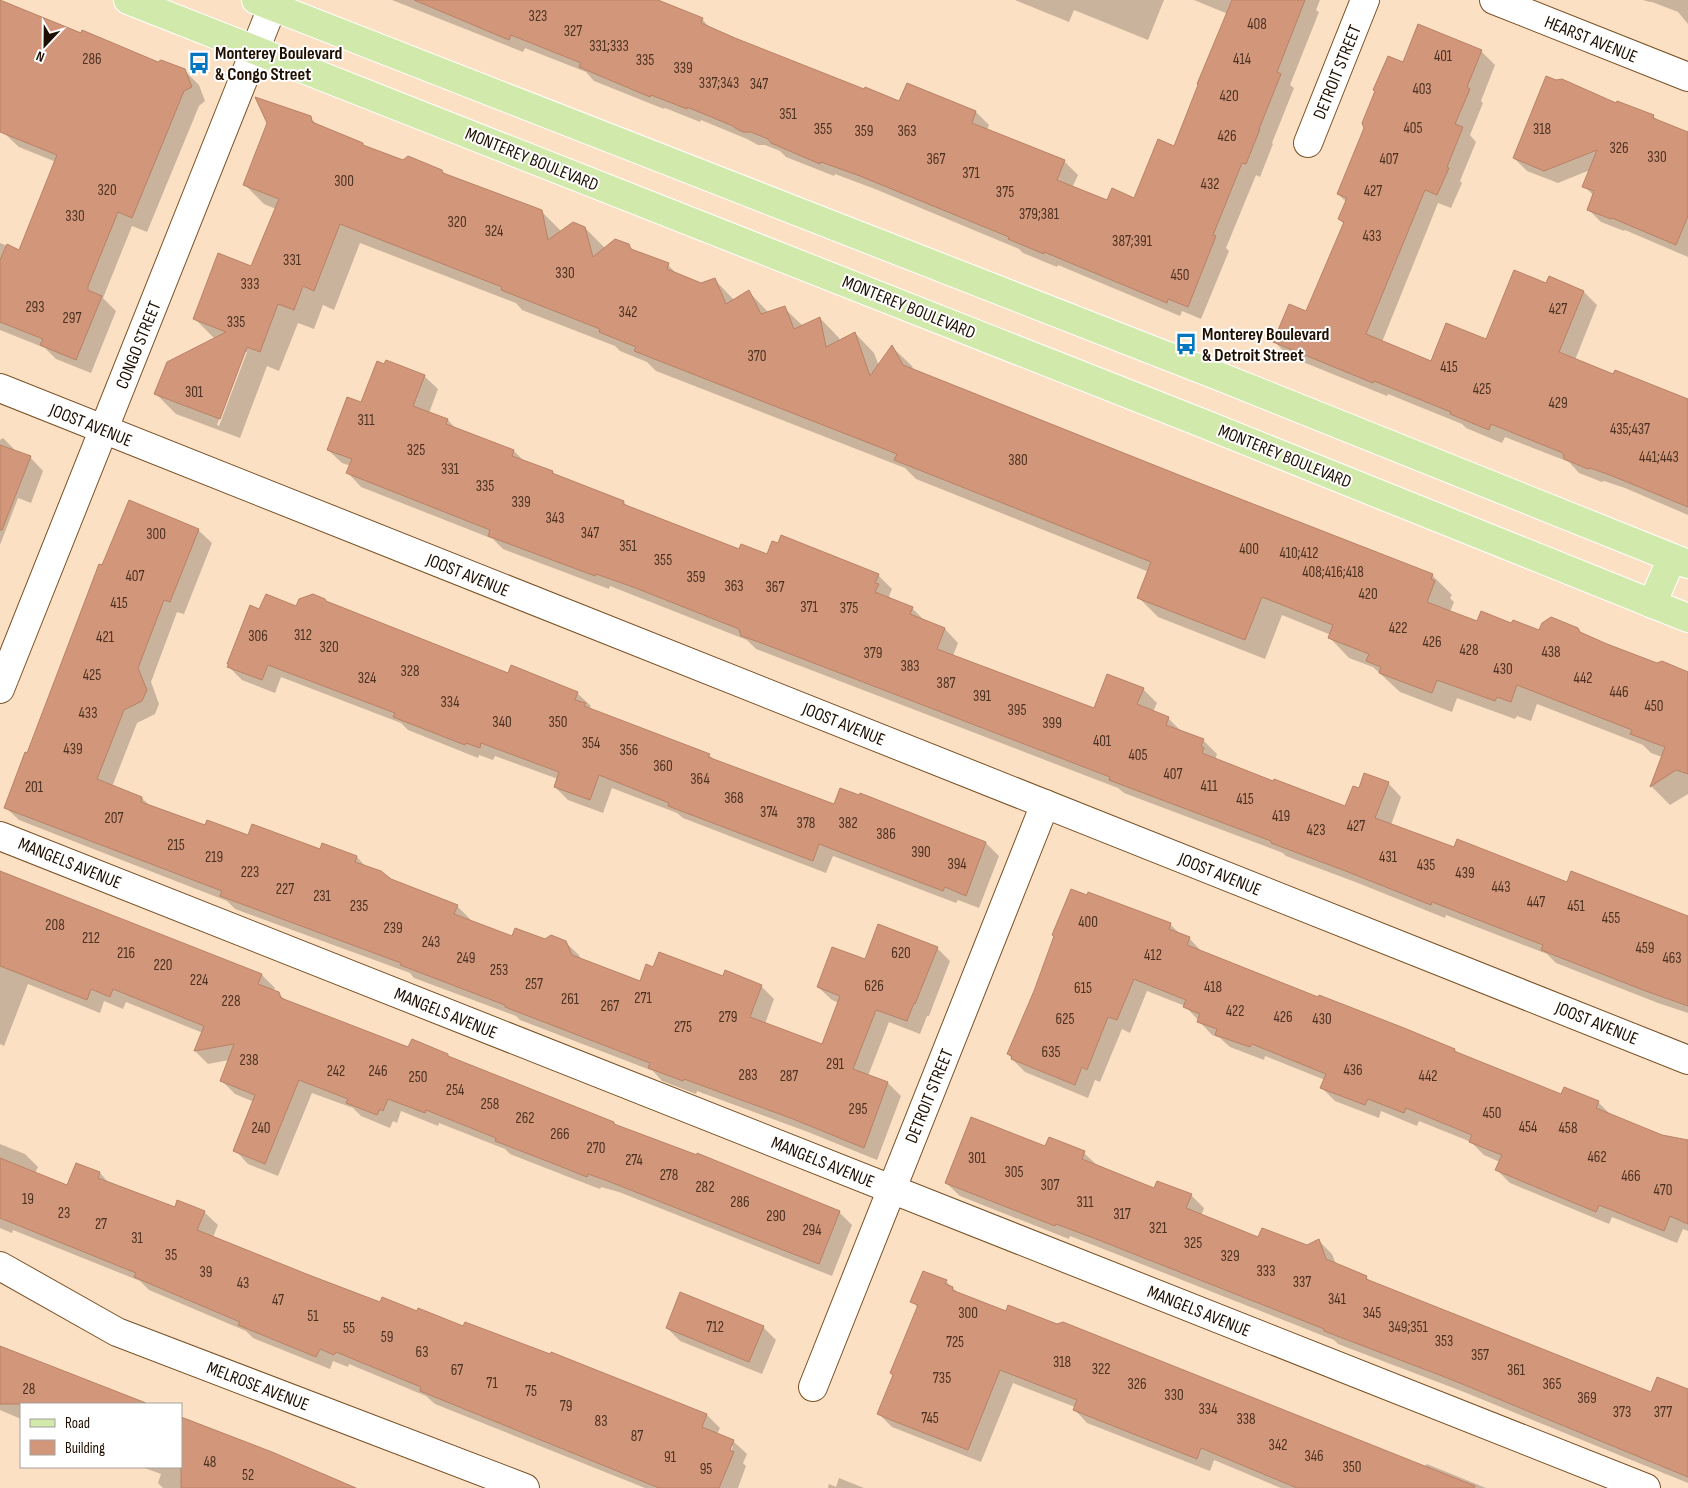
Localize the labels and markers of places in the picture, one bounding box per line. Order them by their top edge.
place label: Monterey Boulevard & Congo Street [215,43,343,85]
bus stop icon: Monterey Boulevard & Congo Street [186,50,212,76]
place label: Monterey Boulevard & Detroit Street [1202,324,1330,366]
bus stop icon: Monterey Boulevard & Detroit Street [1173,331,1199,357]

